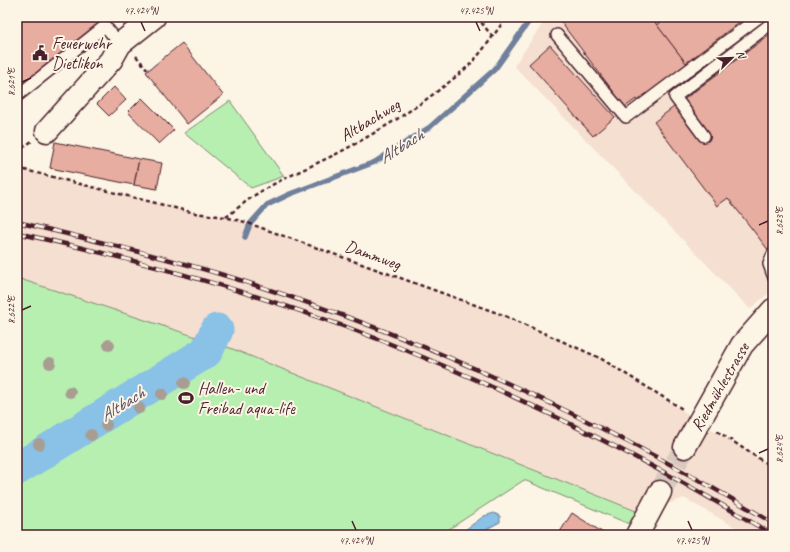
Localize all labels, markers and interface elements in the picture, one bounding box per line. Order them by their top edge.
text: 47.424°N [124,4,160,17]
text: 47.425°N [459,4,495,17]
place label: Feuerwehr Dietlikon [52,33,113,74]
north arrow [712,38,752,78]
public building icon: Feuerwehr Dietlikon [31,44,49,62]
text: N [733,48,750,62]
text: 8.621°E [5,66,18,96]
street label: Altbachweg [336,94,404,146]
water label: Altbach [375,124,427,168]
text: 8.623°E [773,205,786,235]
street label: Dammweg [342,235,405,275]
text: 8.622°E [5,294,18,324]
street label: Riedmühlestrasse [686,338,755,435]
place label: Hallen- und Freibad aqua-life [198,378,296,419]
water label: Altbach [96,381,150,426]
sports icon: Hallen- und Freibad aqua-life [177,389,195,407]
text: 8.624°E [773,433,786,463]
text: 47.424°N [339,534,375,547]
text: 47.425°N [675,534,711,547]

